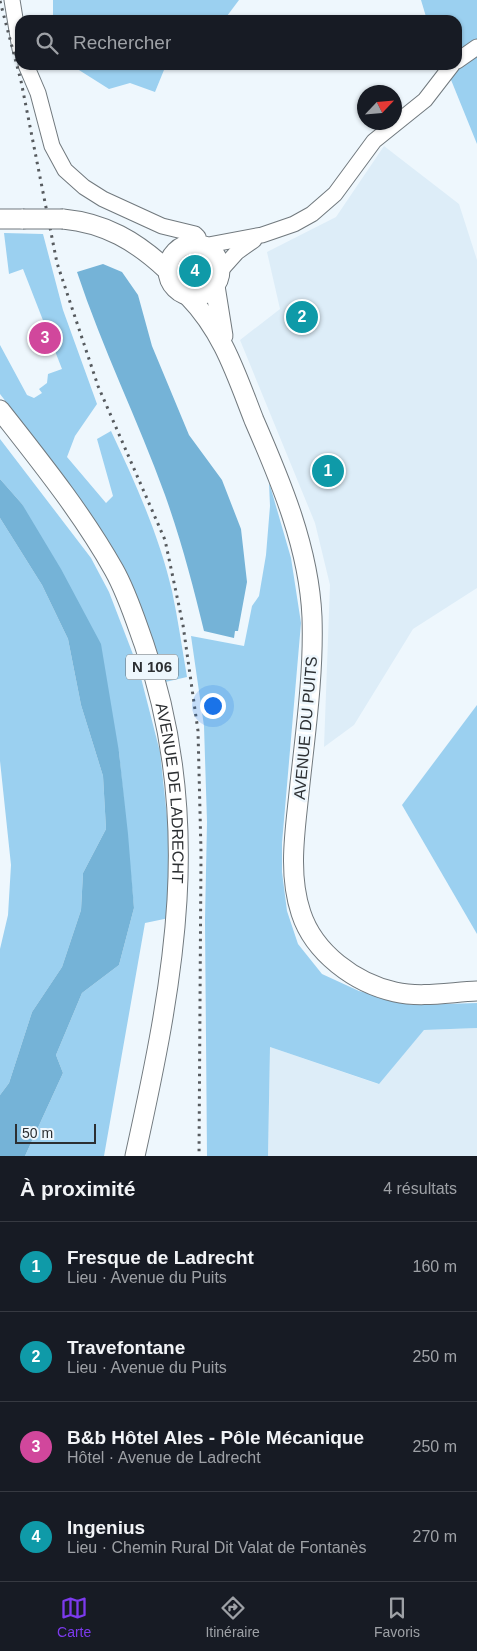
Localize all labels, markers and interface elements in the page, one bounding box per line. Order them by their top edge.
search box [15,15,462,70]
icon: search [33,29,61,57]
text: Rechercher [73,32,171,53]
north arrow [357,85,402,130]
pin: 4 [179,252,211,290]
pin: 2 [286,298,318,336]
pin: 3 [29,319,61,357]
pin: 1 [312,452,344,490]
road number: N 106 [126,654,178,680]
street label: AVENUE DU PUITS [291,656,320,800]
your location [200,693,226,719]
street label: AVENUE DE LADRECHT [152,701,186,884]
scale bar [15,1121,96,1144]
text: 50 m [22,1125,53,1141]
text: À proximité [20,1177,136,1200]
text: 4 résultats [383,1180,457,1197]
text: Fresque de Ladrecht [67,1247,254,1268]
text: 1 [32,1258,40,1275]
text: 160 m [413,1258,457,1275]
text: Lieu · Avenue du Puits [67,1269,227,1286]
text: Travefontane [67,1337,185,1358]
text: 2 [32,1348,40,1365]
text: 250 m [413,1348,457,1365]
text: Lieu · Avenue du Puits [67,1359,227,1376]
text: B&b Hôtel Ales - Pôle Mécanique [67,1427,364,1448]
text: 3 [32,1438,40,1455]
text: 250 m [413,1438,457,1455]
text: Hôtel · Avenue de Ladrecht [67,1449,261,1466]
text: Ingenius [67,1517,145,1538]
text: 4 [32,1528,40,1545]
text: 270 m [413,1528,457,1545]
text: Lieu · Chemin Rural Dit Valat de Fontanès [67,1539,366,1556]
tab: Carte [57,1594,91,1640]
tab: Itinéraire [205,1594,260,1640]
tab: Favoris [374,1594,420,1640]

